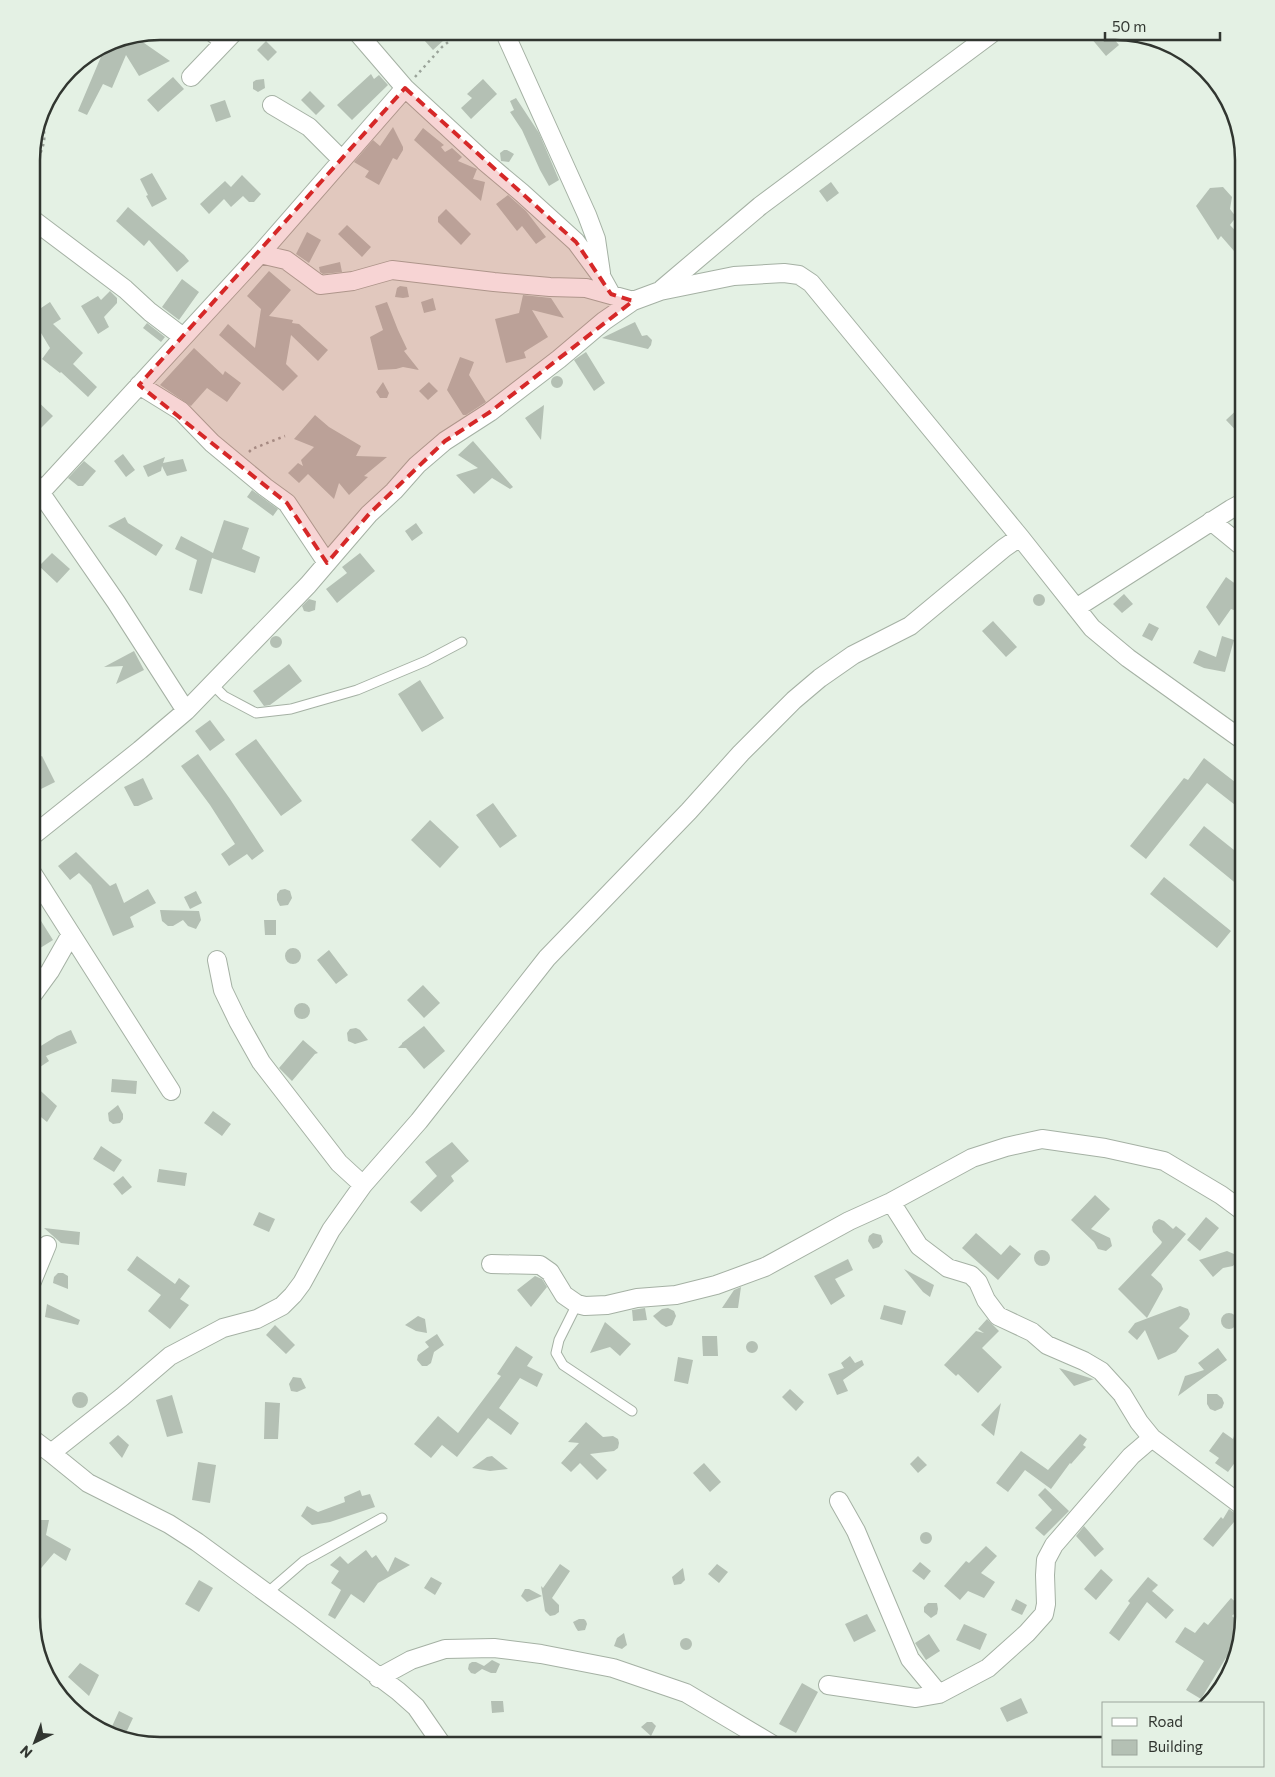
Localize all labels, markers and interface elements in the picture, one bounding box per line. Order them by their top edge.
scale bar [1105,10,1220,42]
text: 50 m [1112,17,1146,35]
legend [1102,1702,1265,1767]
text: Road [1148,1712,1183,1730]
north arrow [10,1717,60,1767]
text: Building [1148,1737,1203,1755]
text: N [16,1742,36,1762]

